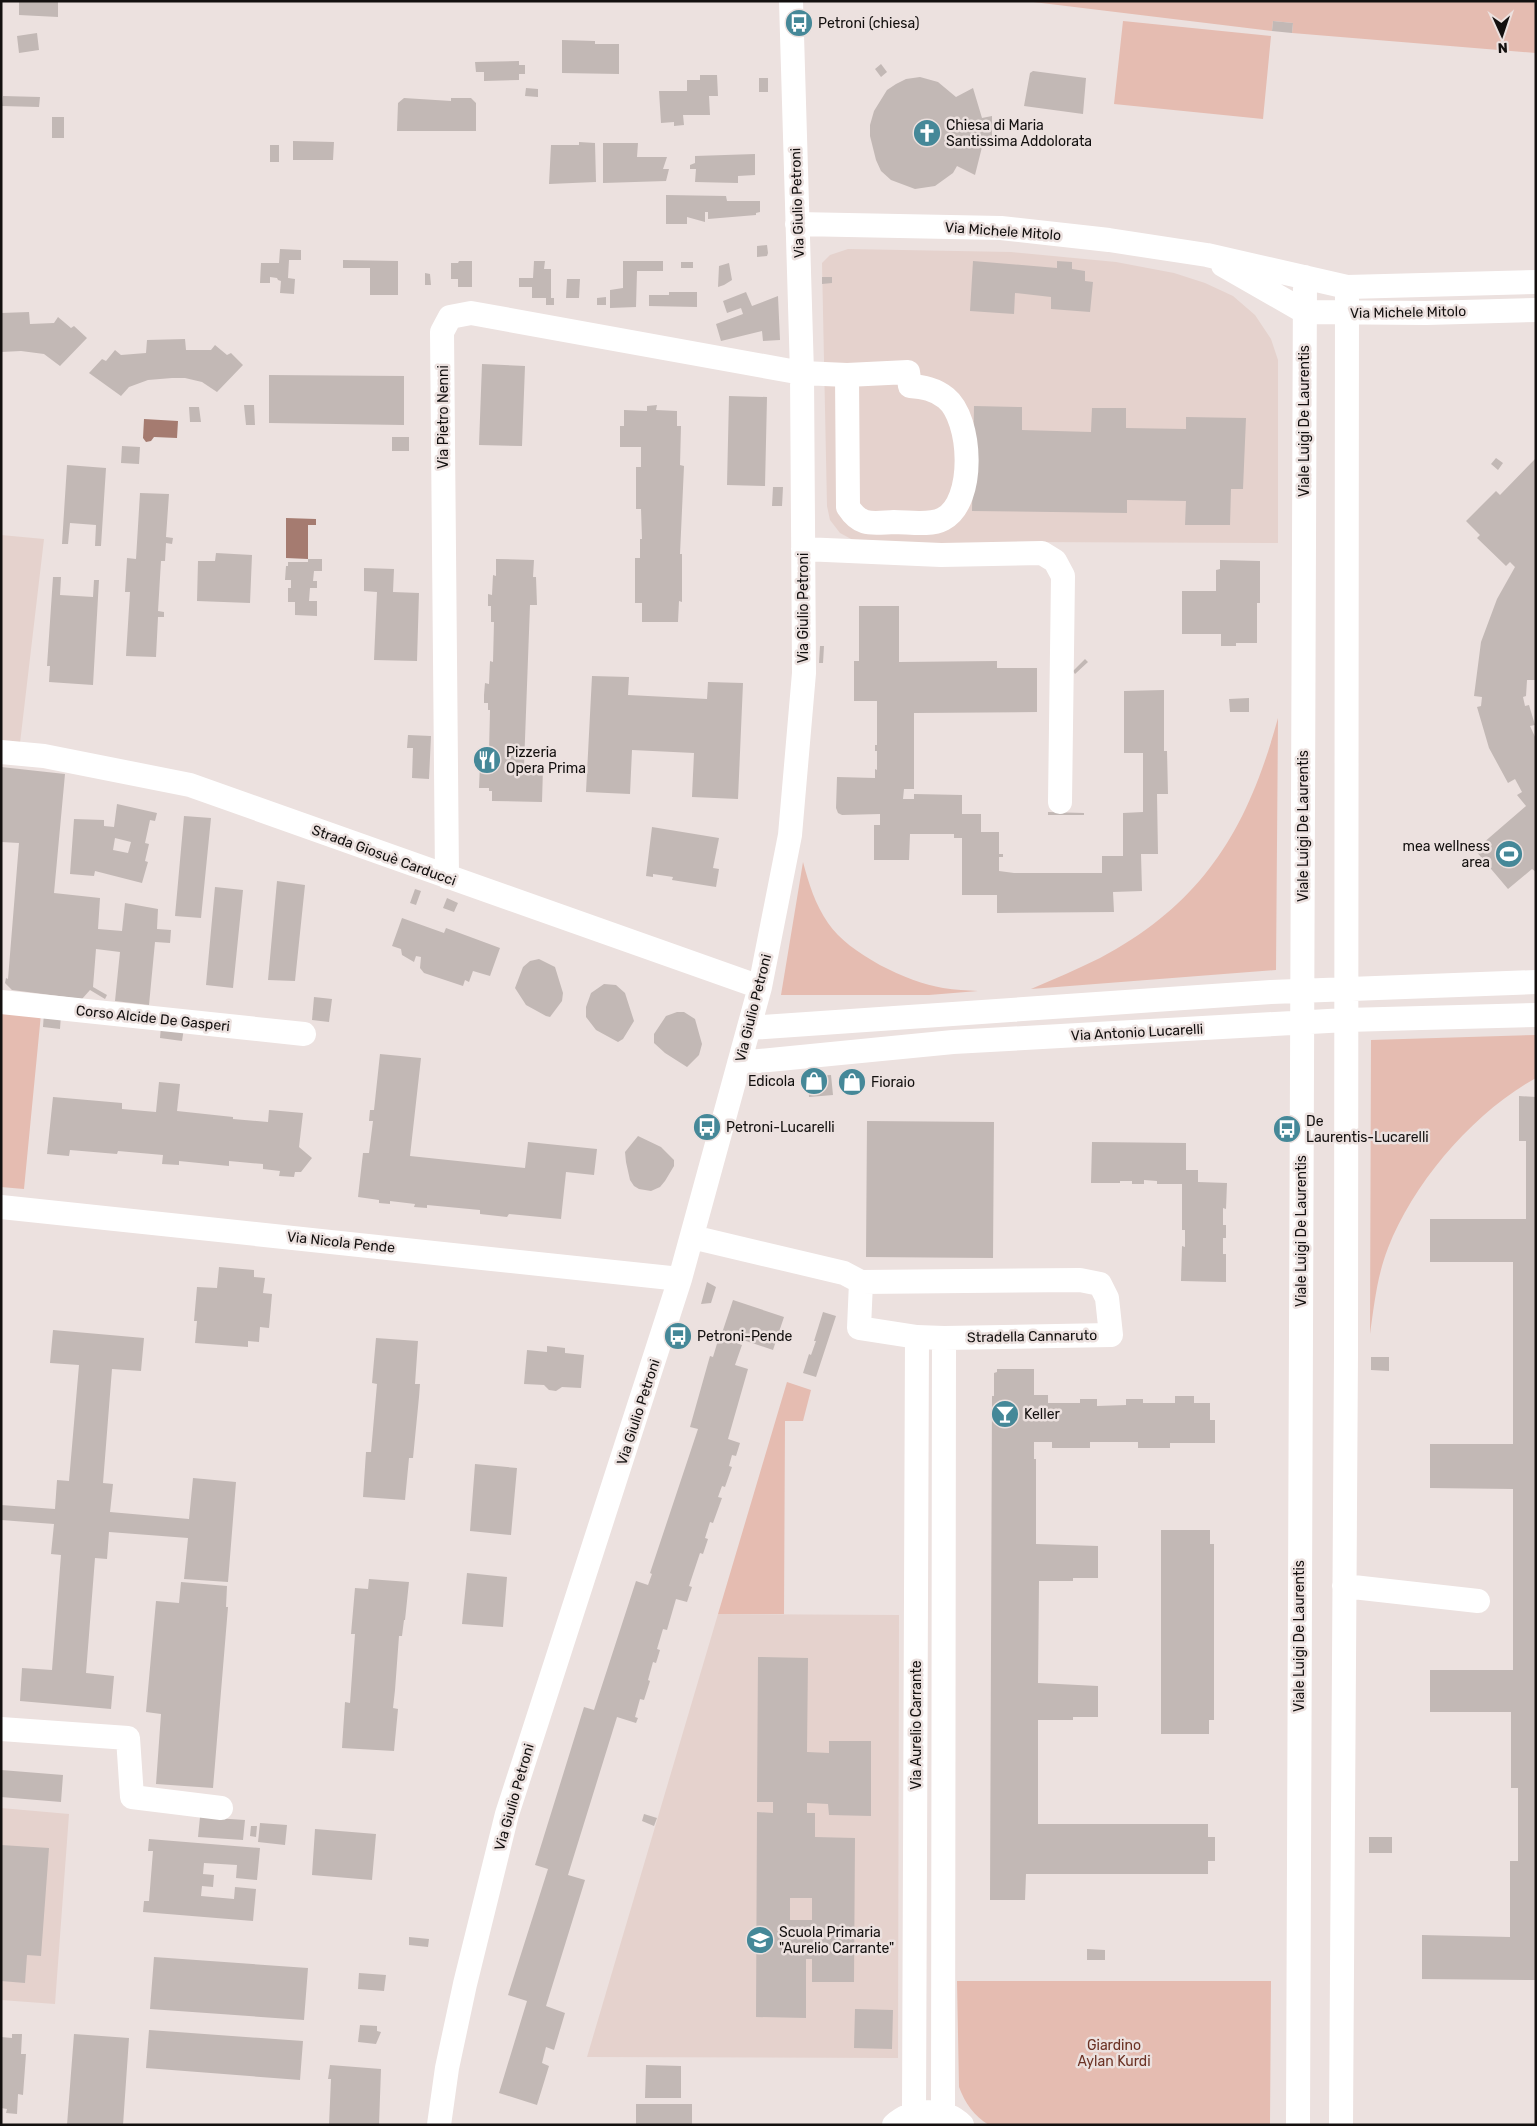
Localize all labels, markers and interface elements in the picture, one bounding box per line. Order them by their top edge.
bus stop icon: Petroni (chiesa) [784,8,814,38]
north arrow [1477,10,1527,60]
place label: Petroni (chiesa) [818,15,919,32]
text: N [1497,39,1508,56]
place label: Chiesa di Maria Santissima Addolorata [946,117,1092,150]
church icon: Chiesa di Maria Santissima Addolorata [912,118,942,148]
street label: Via Giulio Petroni [787,147,808,259]
street label: Via Michele Mitolo [944,219,1062,244]
street label: Via Michele Mitolo [1350,303,1466,322]
street label: Viale Luigi De Laurentis [1296,345,1313,497]
street label: Via Pietro Nenni [435,365,452,469]
street label: Via Giulio Petroni [795,553,812,663]
place label: Pizzeria Opera Prima [506,744,586,777]
restaurant icon: Pizzeria Opera Prima [472,745,502,775]
street label: Viale Luigi De Laurentis [1295,750,1312,902]
street label: Strada Giosuè Carducci [309,821,458,889]
place label: mea wellness area [1403,838,1490,871]
sports icon: mea wellness area [1494,839,1524,869]
street label: Via Giulio Petroni [732,952,775,1064]
street label: Corso Alcide De Gasperi [75,1002,231,1035]
street label: Via Antonio Lucarelli [1070,1021,1204,1044]
shop icon: Edicola [799,1066,829,1096]
shop icon: Fioraio [837,1067,867,1097]
place label: Edicola [748,1073,795,1090]
place label: Fioraio [871,1074,915,1091]
bus stop icon: Petroni-Lucarelli [692,1112,722,1142]
place label: De Laurentis-Lucarelli [1306,1113,1429,1146]
bus stop icon: De Laurentis-Lucarelli [1272,1114,1302,1144]
place label: Petroni-Lucarelli [726,1119,835,1136]
street label: Viale Luigi De Laurentis [1293,1155,1310,1307]
street label: Via Nicola Pende [286,1228,396,1257]
bus stop icon: Petroni-Pende [663,1321,693,1351]
street label: Stradella Cannaruto [967,1327,1097,1346]
place label: Petroni-Pende [697,1328,792,1345]
street label: Via Giulio Petroni [613,1357,664,1467]
bar icon: Keller [990,1399,1020,1429]
place label: Keller [1024,1406,1060,1423]
street label: Viale Luigi De Laurentis [1291,1560,1308,1712]
street label: Via Aurelio Carrante [908,1660,925,1790]
street label: Via Giulio Petroni [491,1742,538,1853]
place label: Scuola Primaria "Aurelio Carrante" [779,1924,894,1957]
school or university icon: Scuola Primaria "Aurelio Carrante" [745,1925,775,1955]
park label: Giardino Aylan Kurdi [1077,2037,1151,2070]

